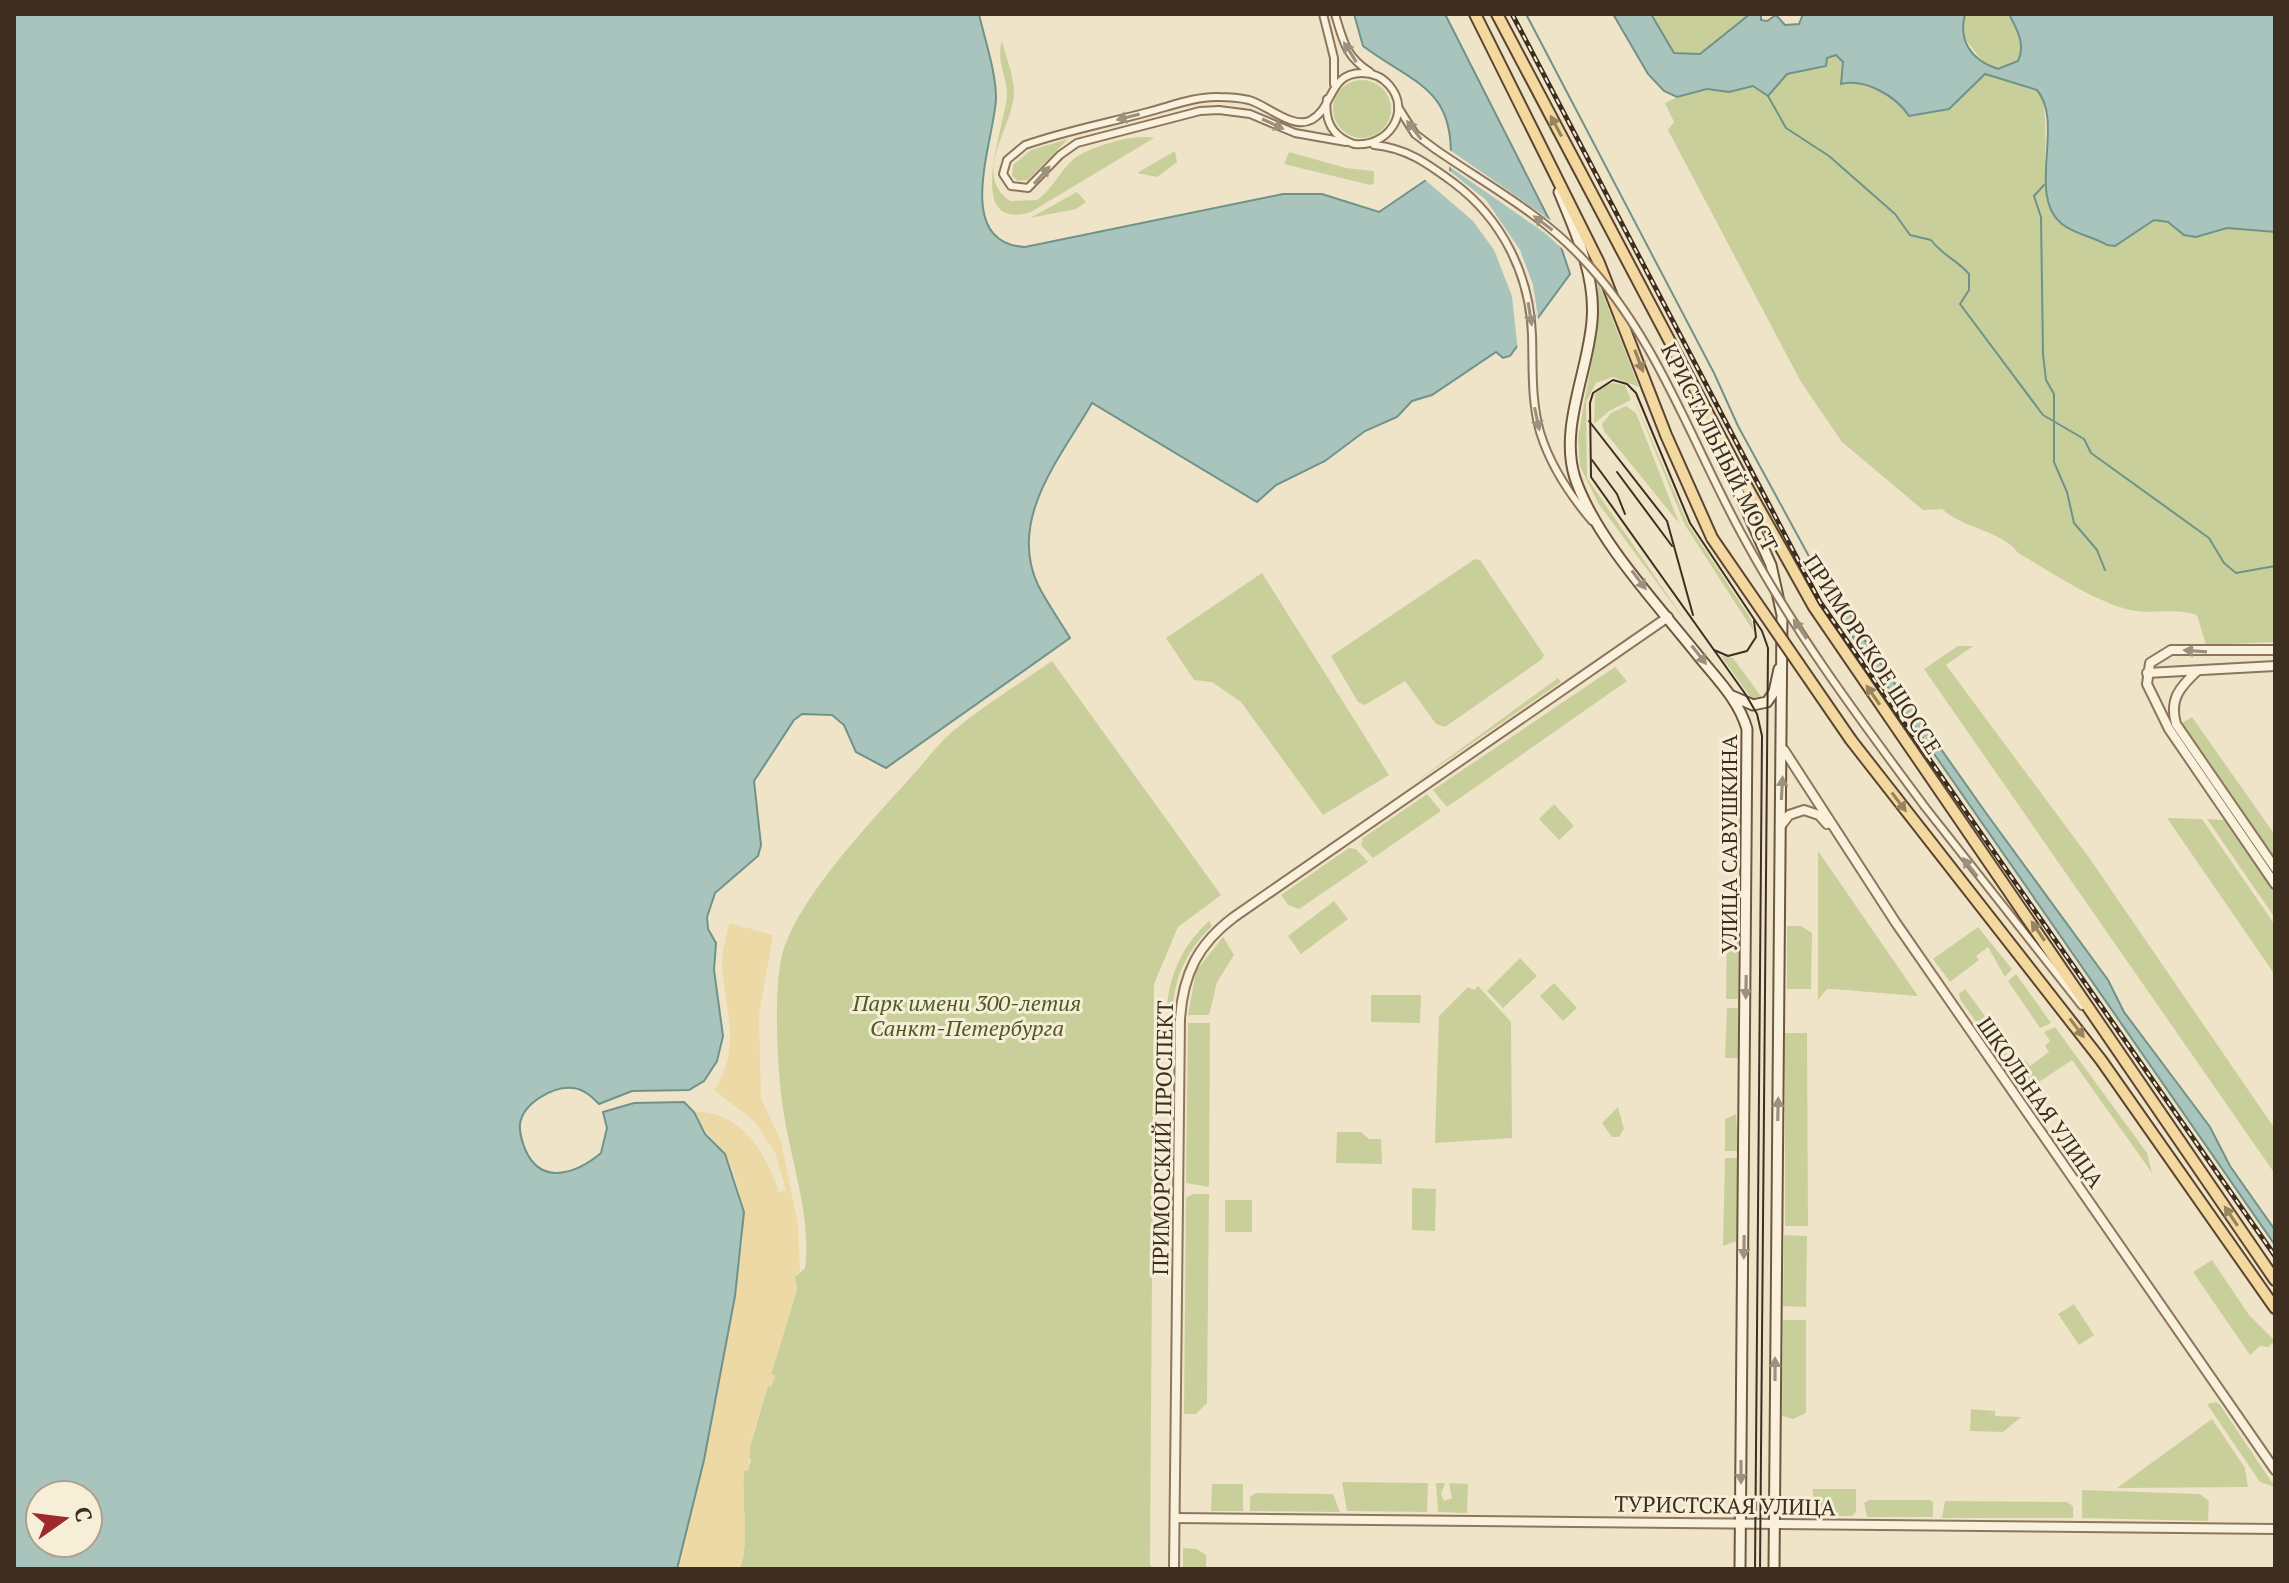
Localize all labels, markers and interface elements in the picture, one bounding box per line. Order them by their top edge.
one-way arrow [1342,41,1357,62]
one-way arrow [1116,112,1141,124]
one-way arrow [1550,115,1563,138]
one-way arrow [1262,117,1285,131]
one-way arrow [1407,120,1423,140]
one-way arrow [1033,165,1050,185]
one-way arrow [1533,216,1553,232]
one-way arrow [1524,302,1536,327]
street label: КРИСТАЛЬНЫЙ МОСТ [1655,338,1785,557]
one-way arrow [1633,349,1646,373]
one-way arrow [1532,406,1544,431]
street label: ПРИМОРСКОЕ ШОССЕ [1797,549,1949,759]
one-way arrow [1631,570,1647,590]
one-way arrow [1793,618,1808,639]
one-way arrow [1690,645,1706,665]
one-way arrow [2182,645,2207,658]
one-way arrow [1866,685,1881,706]
street label: УЛИЦА САВУШКИНА [1714,733,1743,954]
one-way arrow [1776,775,1789,800]
one-way arrow [1890,792,1906,812]
one-way arrow [1962,857,1979,877]
one-way arrow [2032,920,2046,942]
one-way arrow [1740,975,1752,1000]
park label: Парк имени 300-летия Санкт-Петербурга [852,988,1081,1042]
street label: ПРИМОРСКИЙ ПРОСПЕКТ [1145,1000,1179,1276]
street label: ШКОЛЬНАЯ УЛИЦА [1971,1011,2112,1194]
one-way arrow [2069,1017,2085,1039]
one-way arrow [1772,1096,1784,1121]
one-way arrow [2224,1206,2239,1227]
one-way arrow [1737,1235,1750,1260]
one-way arrow [1769,1356,1782,1381]
one-way arrow [1735,1460,1747,1485]
north arrow [24,1479,104,1559]
street label: ТУРИСТСКАЯ УЛИЦА [1614,1489,1837,1521]
text: С [68,1504,100,1525]

